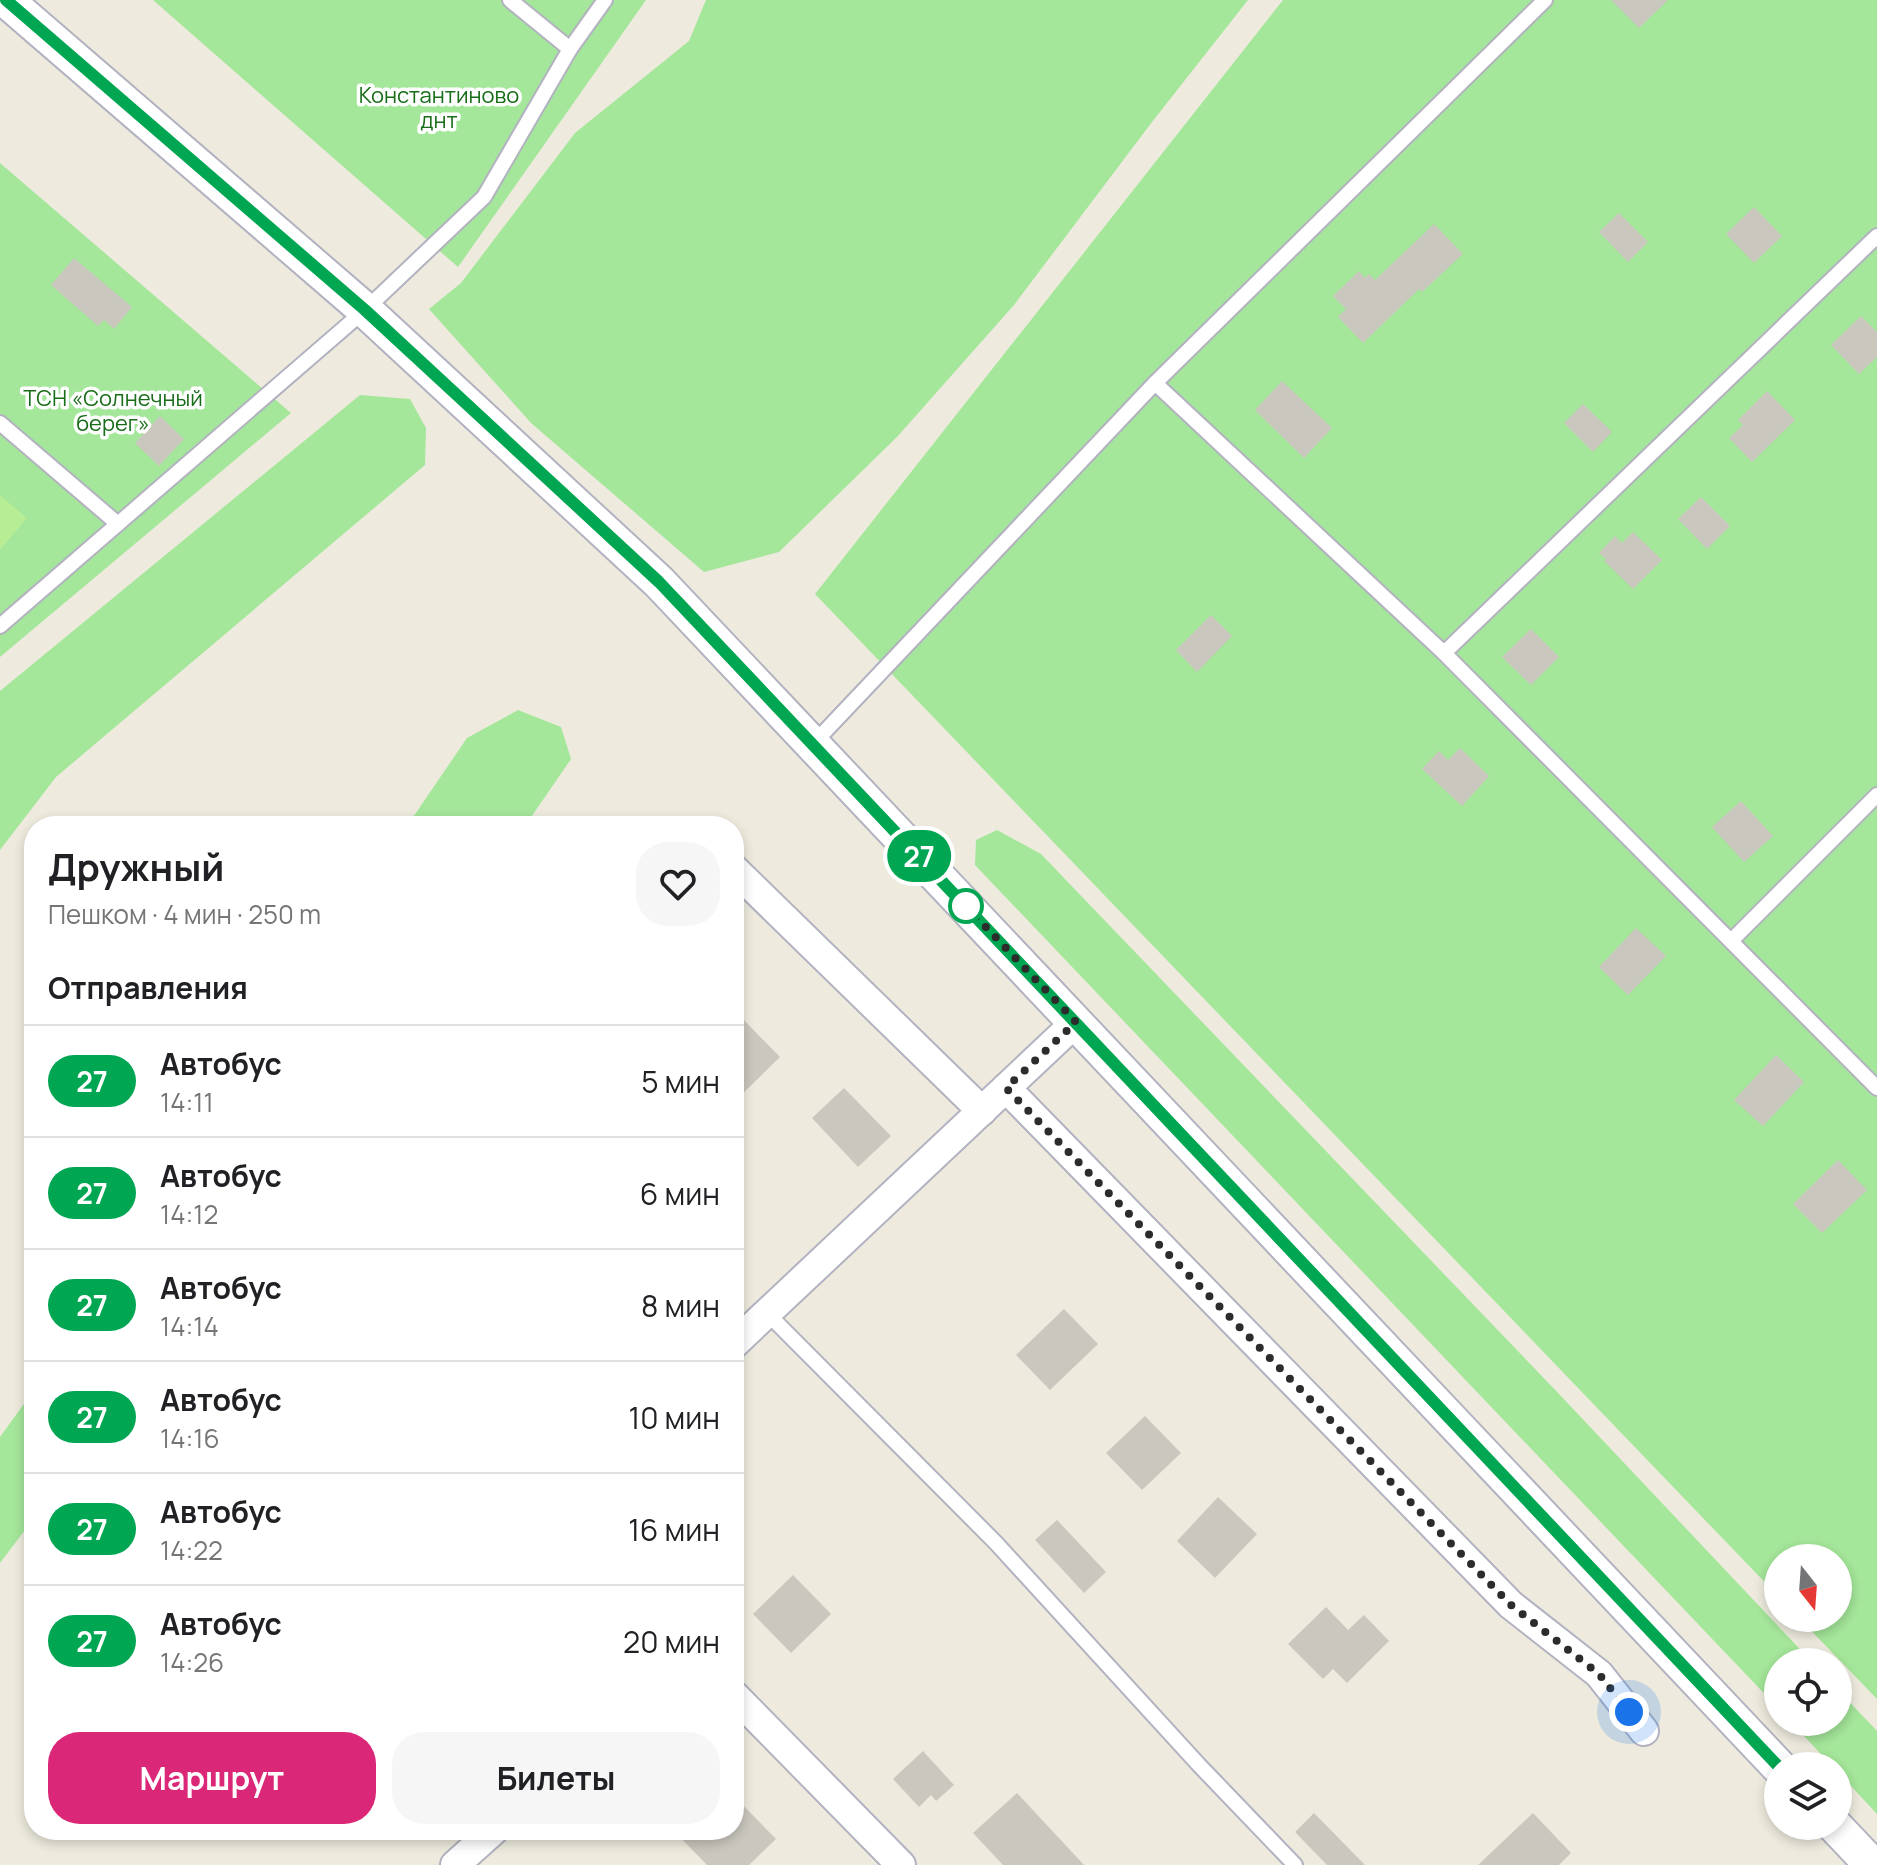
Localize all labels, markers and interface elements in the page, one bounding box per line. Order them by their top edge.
park label: Константиново днт [359,80,519,135]
park label: ТСН «Солнечный берег» [23,383,203,438]
line badge: 27 [883,830,955,882]
text: 27 [903,837,935,875]
text: Дружный [48,840,224,892]
button: heart [636,842,720,926]
unlabelled marker [949,889,983,923]
text: Пешком · 4 мин · 250 m [48,896,321,932]
text: Отправления [48,967,248,1008]
text: Автобус [160,1043,282,1084]
text: 5 мин [641,1061,720,1102]
text: 27 [76,1062,108,1100]
text: 14:11 [160,1084,214,1120]
text: Автобус [160,1155,282,1196]
text: 6 мин [640,1173,720,1214]
text: 27 [76,1174,108,1212]
text: 14:12 [160,1196,218,1232]
text: Автобус [160,1267,282,1308]
text: 8 мин [641,1285,720,1326]
text: 27 [76,1286,108,1324]
text: 14:14 [160,1308,219,1344]
text: Автобус [160,1379,282,1420]
text: 10 мин [628,1397,720,1438]
text: 27 [76,1398,108,1436]
text: 14:16 [160,1420,220,1456]
text: Автобус [160,1491,282,1532]
text: 16 мин [628,1509,720,1550]
text: 27 [76,1510,108,1548]
text: 14:22 [160,1532,223,1568]
north arrow [1764,1544,1852,1632]
map controls [1764,1544,1852,1840]
text: Автобус [160,1603,282,1644]
text: 20 мин [623,1621,720,1662]
text: 27 [76,1622,108,1660]
text: 14:26 [160,1644,224,1680]
button: locate [1764,1648,1852,1736]
your location [1609,1692,1649,1732]
button: Маршрут [48,1732,376,1824]
button: Билеты [392,1732,720,1824]
button: layers [1764,1752,1852,1840]

